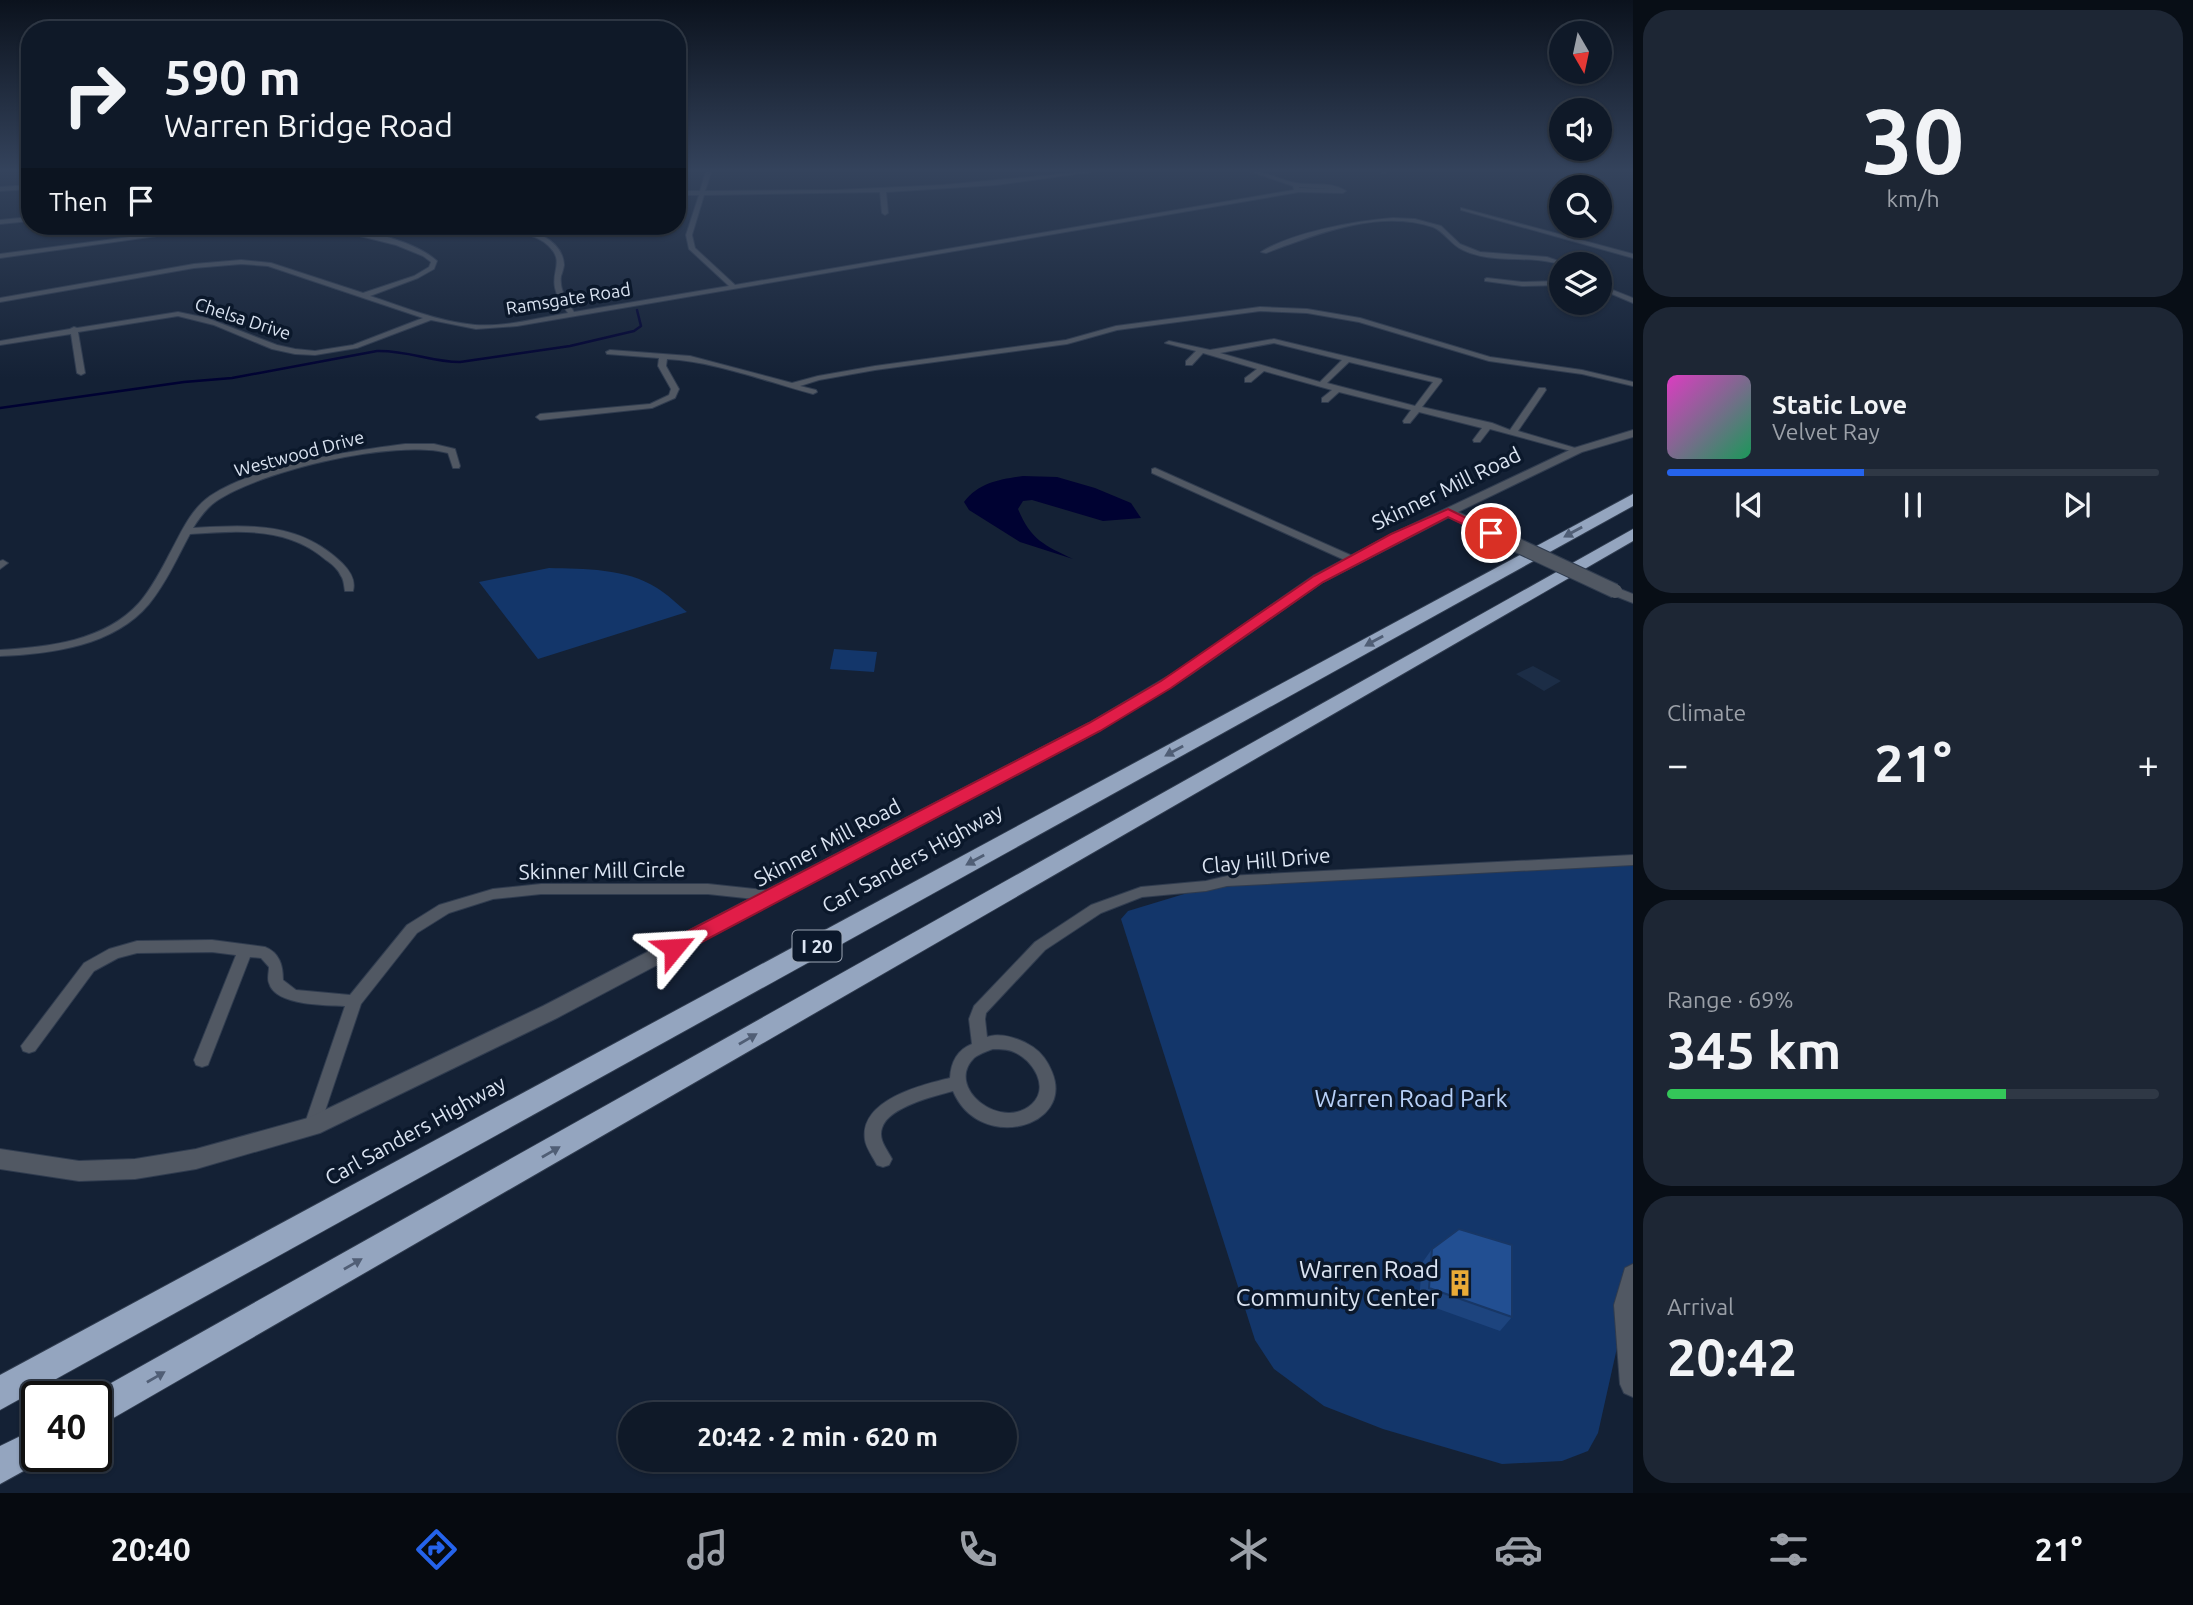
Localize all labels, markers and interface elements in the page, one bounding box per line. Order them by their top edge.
north arrow [1549,21,1612,84]
map controls [1549,21,1612,315]
icon: right [49,49,140,140]
text: 590 m [164,49,301,104]
text: 30 [1862,89,1964,191]
button: sound [1549,98,1612,161]
text: Warren Bridge Road [164,107,453,143]
button: search [1549,175,1612,238]
icon: arrive [122,182,160,220]
text: km/h [1886,186,1940,211]
text: Then [49,187,108,216]
button: layers [1549,252,1612,315]
street label: Ramsgate Road [504,278,632,318]
street label: Chelsa Drive [192,293,294,343]
text: Static Love [1772,390,1907,419]
text: Velvet Ray [1772,419,1880,444]
street label: Westwood Drive [232,426,366,480]
street label: Skinner Mill Road [1368,442,1524,534]
icon: previous [1730,486,1768,524]
icon: pause [1894,486,1932,524]
icon: next [2058,486,2096,524]
pin [1461,503,1521,563]
icon: arrive [1472,514,1510,552]
one-way arrow [1563,526,1583,538]
one-way arrow [1364,635,1383,647]
text: Climate [1667,700,1746,725]
text: 21° [1874,734,1952,792]
text: − [1667,743,1688,785]
text: + [2138,743,2159,785]
one-way arrow [1164,745,1184,756]
street label: Skinner Mill Road [750,793,904,891]
street label: Carl Sanders Highway [818,798,1006,918]
street label: Clay Hill Drive [1201,842,1331,878]
one-way arrow [965,854,984,866]
street label: Skinner Mill Circle [518,857,686,883]
position arrow [637,911,711,985]
road number: I 20 [792,930,842,962]
text: Range · 69% [1667,987,1794,1012]
text: 345 km [1667,1021,1841,1079]
one-way arrow [739,1033,758,1045]
street label: Carl Sanders Highway [321,1070,509,1190]
park label: Warren Road Park [1314,1085,1508,1112]
one-way arrow [541,1145,560,1158]
place label: Warren Road Community Center [1236,1256,1439,1311]
one-way arrow [343,1258,363,1270]
building icon: Warren Road Community Center [1445,1268,1475,1298]
text: Arrival [1667,1294,1734,1319]
text: 20:42 [1667,1328,1797,1386]
one-way arrow [146,1371,165,1383]
speed limit sign: 40 [21,1381,112,1472]
text: 20:42 · 2 min · 620 m [697,1422,938,1451]
icon: directions [412,1525,461,1574]
icon: music [683,1525,732,1574]
icon: phone [953,1525,1002,1574]
icon: climate [1224,1525,1273,1574]
icon: car [1494,1525,1543,1574]
icon: filters [1764,1525,1813,1574]
text: 20:40 [111,1531,191,1567]
text: 21° [2035,1531,2082,1567]

